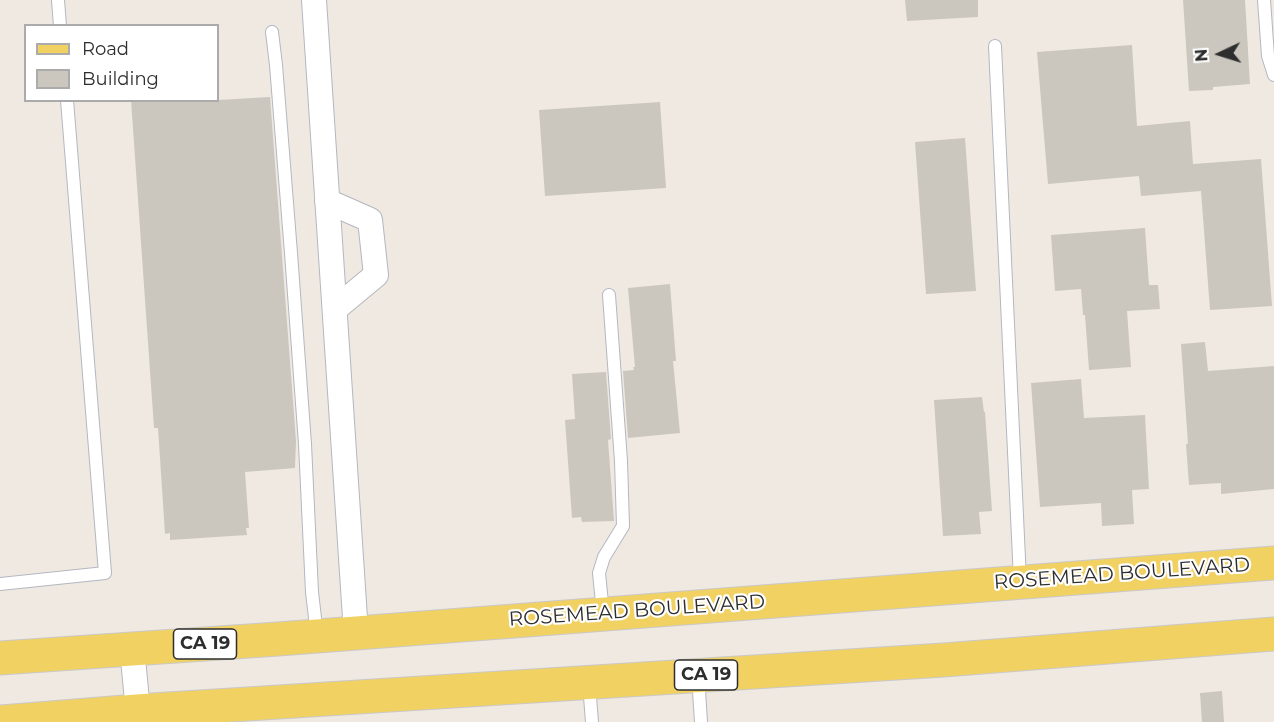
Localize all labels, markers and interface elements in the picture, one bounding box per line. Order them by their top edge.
legend [24,24,219,102]
north arrow [1190,24,1250,84]
text: Road [82,38,129,60]
text: N [1192,48,1211,62]
text: Building [82,68,159,90]
street label: ROSEMEAD BOULEVARD [993,553,1251,595]
street label: ROSEMEAD BOULEVARD [508,590,766,632]
road number: CA 19 [174,629,236,659]
road number: CA 19 [674,660,738,690]

